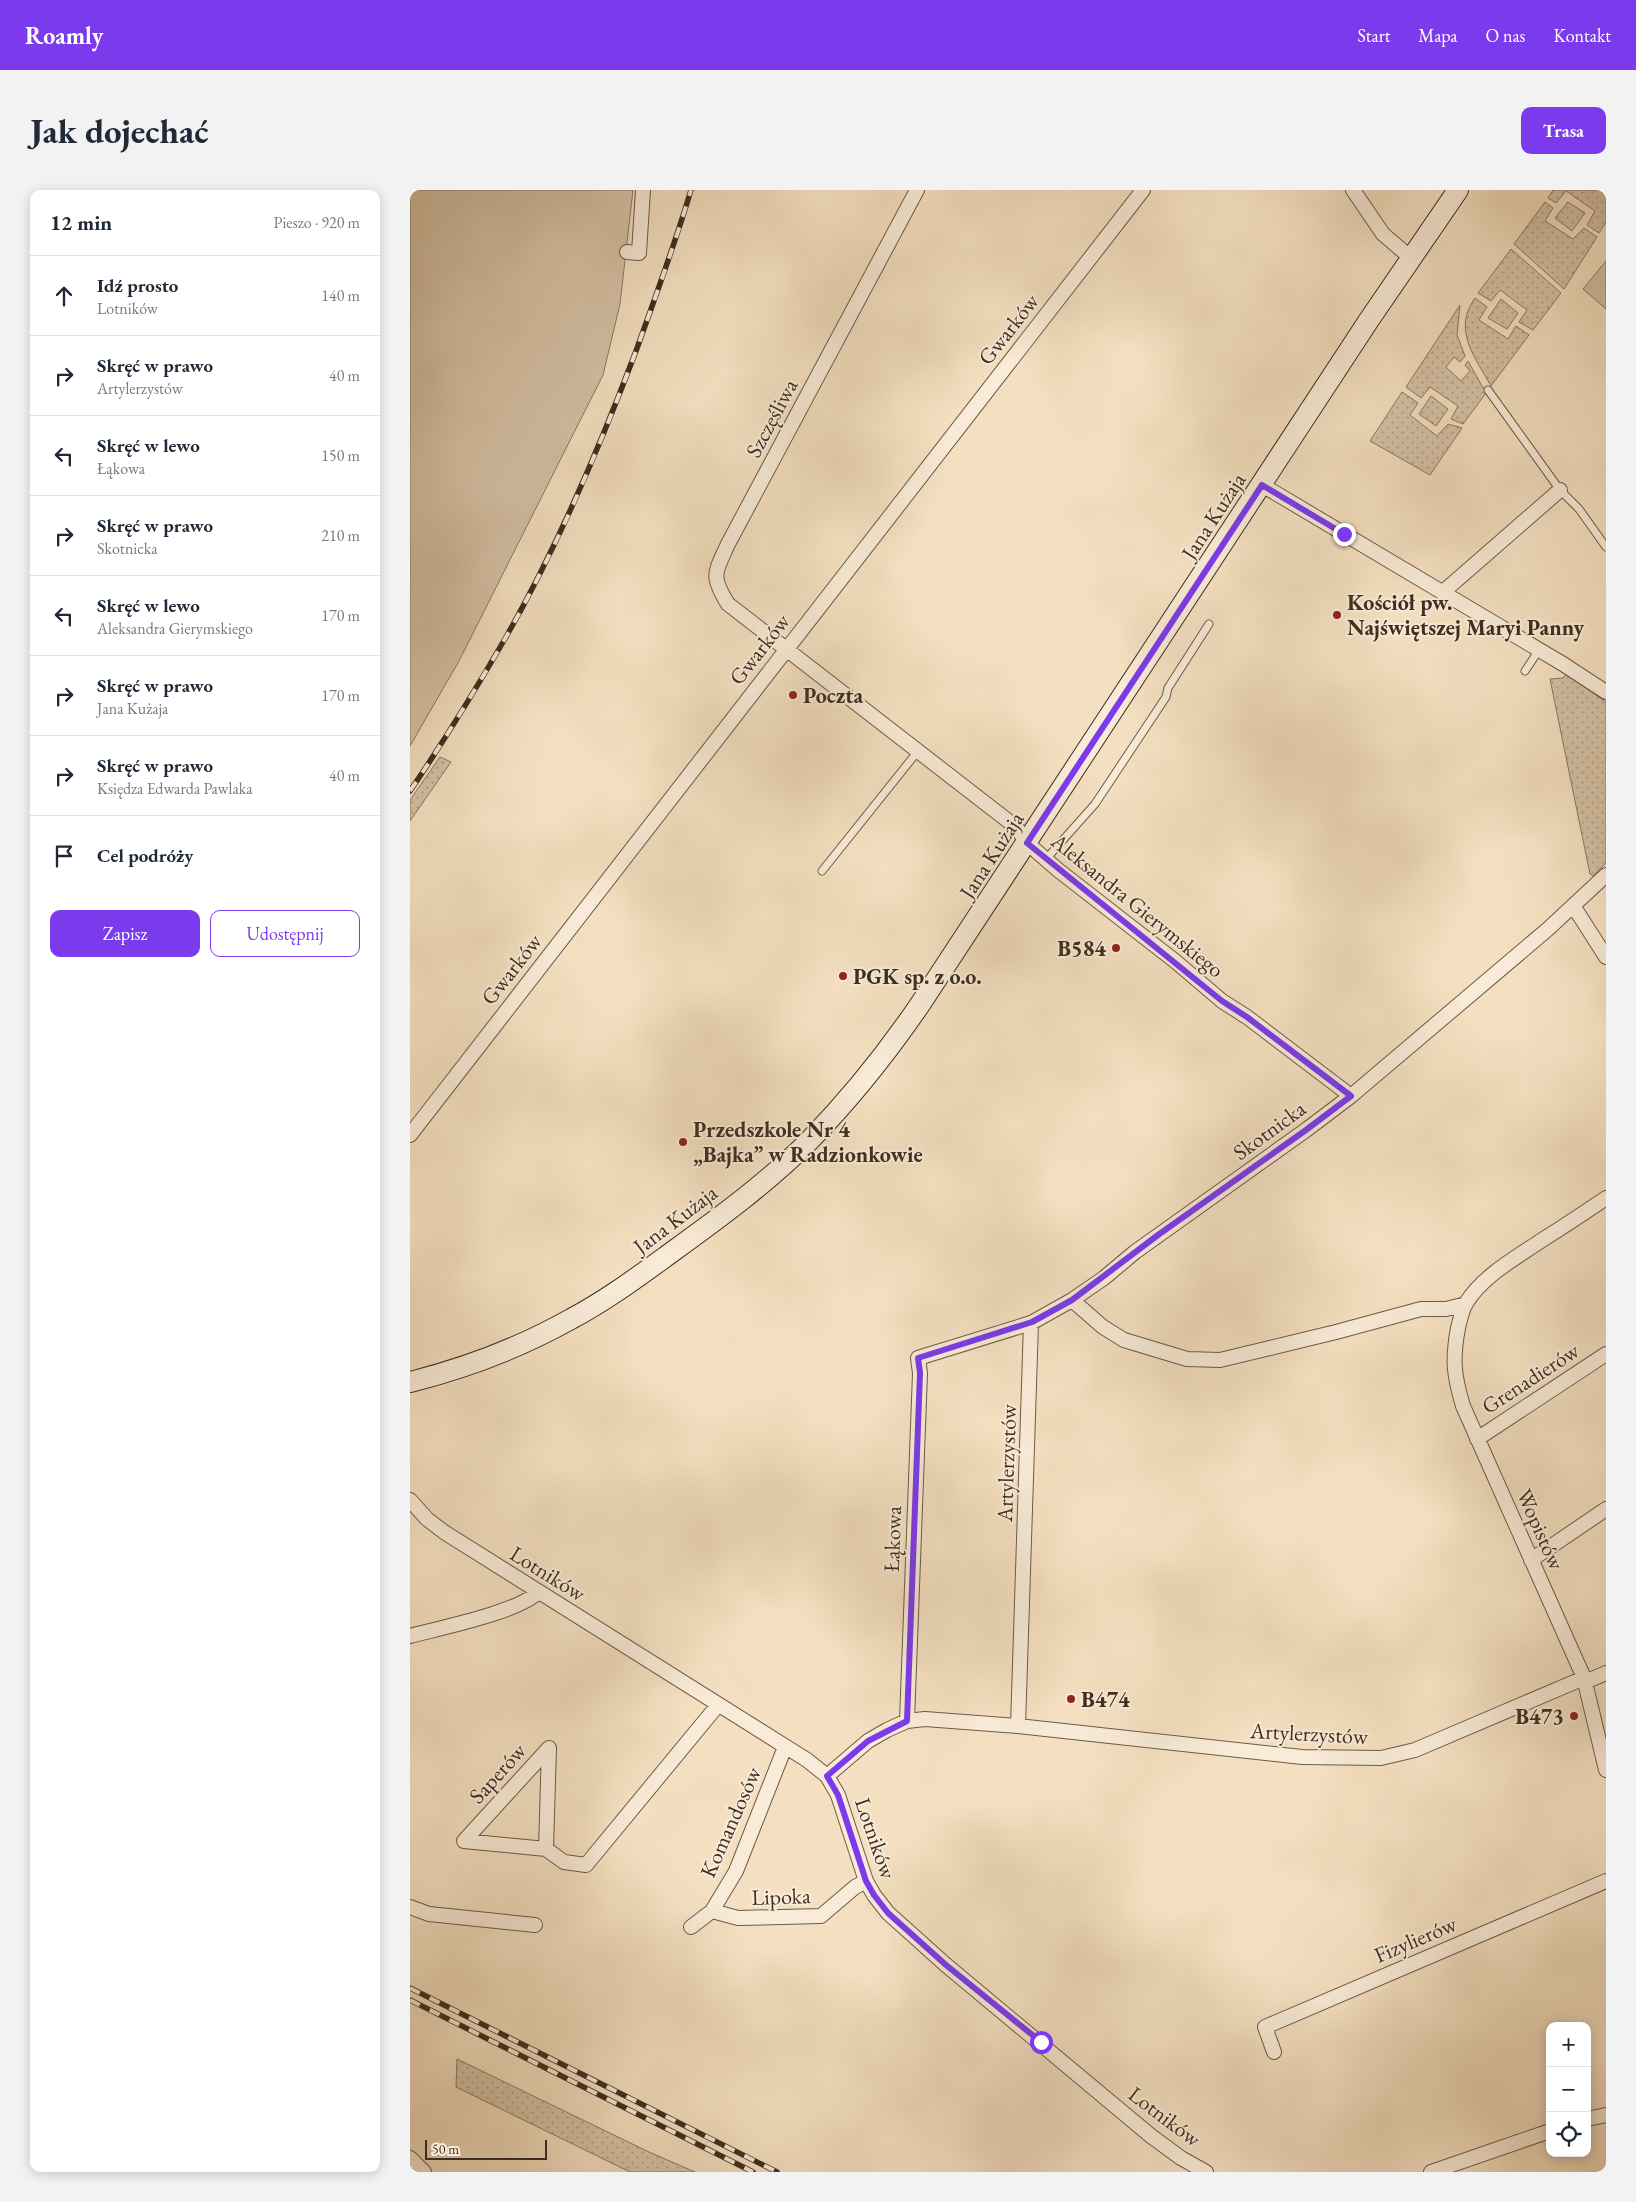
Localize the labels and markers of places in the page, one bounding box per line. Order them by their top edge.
place label: Kościół pw. Najświętszej Maryi Panny [1347,588,1585,642]
marker: Kościół pw. Najświętszej Maryi Panny [1331,609,1343,621]
place label: Poczta [803,681,864,710]
marker: Poczta [787,689,799,701]
place label: B584 [1057,934,1106,963]
marker: B584 [1110,942,1122,954]
place label: PGK sp. z o.o. [853,962,982,991]
marker: PGK sp. z o.o. [837,970,849,982]
place label: Przedszkole Nr 4 „Bajka” w Radzionkowie [693,1115,923,1169]
marker: Przedszkole Nr 4 „Bajka” w Radzionkowie [677,1136,689,1148]
place label: B474 [1081,1685,1130,1714]
marker: B474 [1065,1693,1077,1705]
place label: B473 [1515,1702,1564,1731]
marker: B473 [1568,1710,1580,1722]

